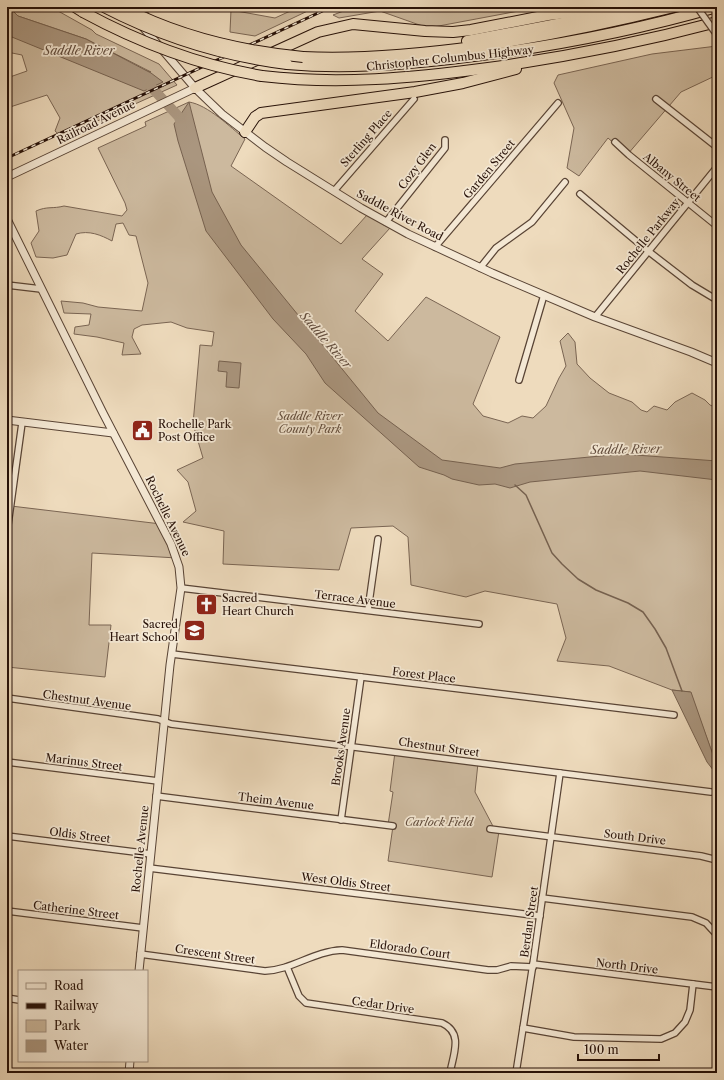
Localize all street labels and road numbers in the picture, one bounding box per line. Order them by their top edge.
street label: Christopher Columbus Highway [366,42,535,74]
street label: Railroad Avenue [54,97,138,147]
street label: Sterling Place [337,106,395,170]
street label: Garden Street [460,136,518,201]
street label: Cozy Glen [395,140,439,192]
street label: Albany Street [639,149,704,205]
street label: Saddle River Road [354,186,446,244]
street label: Rochelle Parkway [613,195,683,277]
street label: Rochelle Avenue [142,473,194,559]
street label: Terrace Avenue [314,587,396,611]
street label: Forest Place [391,664,457,686]
street label: Chestnut Avenue [42,687,132,713]
street label: Brooks Avenue [329,707,353,787]
street label: Chestnut Street [398,734,481,760]
street label: Marinus Street [45,750,123,774]
street label: Theim Avenue [237,789,315,813]
street label: Rochelle Avenue [128,805,152,893]
street label: Oldis Street [49,824,111,846]
street label: South Drive [603,826,667,848]
street label: West Oldis Street [299,869,392,894]
street label: Berdan Street [517,885,541,959]
street label: Catherine Street [32,898,120,922]
street label: Eldorado Court [369,936,451,962]
street label: Crescent Street [174,941,256,967]
street label: North Drive [595,955,659,977]
street label: Cedar Drive [351,994,415,1016]

